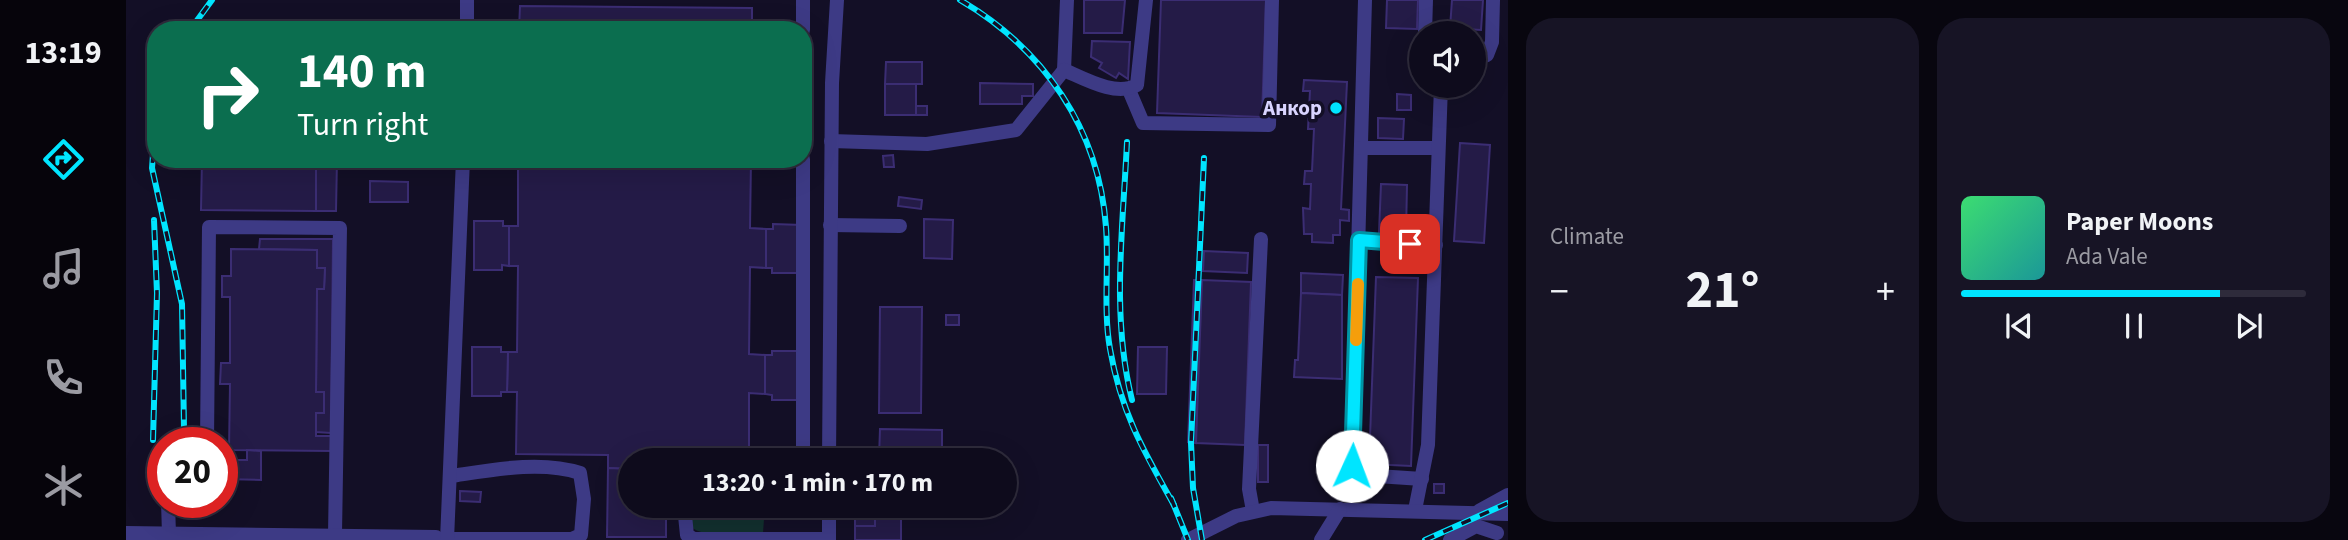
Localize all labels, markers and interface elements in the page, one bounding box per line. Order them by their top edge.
map controls [1409,21,1486,98]
button: sound [1409,21,1486,98]
text: 13:19 [24,30,102,76]
text: 140 m [297,37,426,107]
icon: right [182,49,273,140]
place label: Анкор [1262,93,1322,123]
marker: Анкор [1328,100,1344,116]
text: Turn right [297,102,428,148]
icon: directions [39,135,88,184]
text: Paper Moons [2066,203,2213,240]
pin [1380,214,1440,274]
text: Climate [1550,220,1624,253]
icon: arrive [1391,225,1429,263]
text: Ada Vale [2066,240,2148,273]
icon: music [39,244,88,293]
text: 21° [1686,254,1759,328]
text: − [1550,265,1569,319]
text: + [1876,265,1895,319]
icon: previous [2000,307,2038,345]
icon: pause [2115,307,2153,345]
icon: next [2230,307,2268,345]
icon: phone [39,353,88,402]
speed limit sign: 20 [147,427,238,518]
position arrow [1315,429,1389,503]
icon: climate [39,461,88,510]
text: 13:20 · 1 min · 170 m [702,464,933,501]

